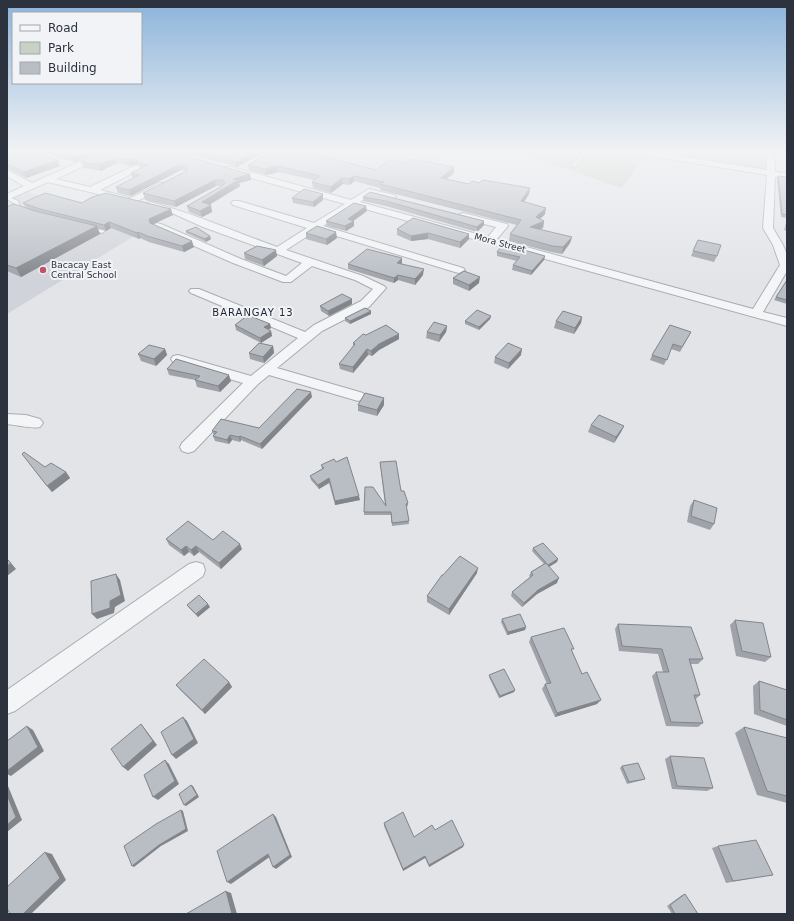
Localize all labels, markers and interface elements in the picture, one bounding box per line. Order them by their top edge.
legend [12,12,142,84]
text: Road [48,21,78,35]
text: Park [48,41,74,55]
text: Building [48,61,97,75]
street label: Mora Street [473,231,527,255]
place label: Bacacay East Central School [51,260,117,280]
marker: Bacacay East Central School [38,265,48,275]
district label: BARANGAY 13 [212,307,294,318]

